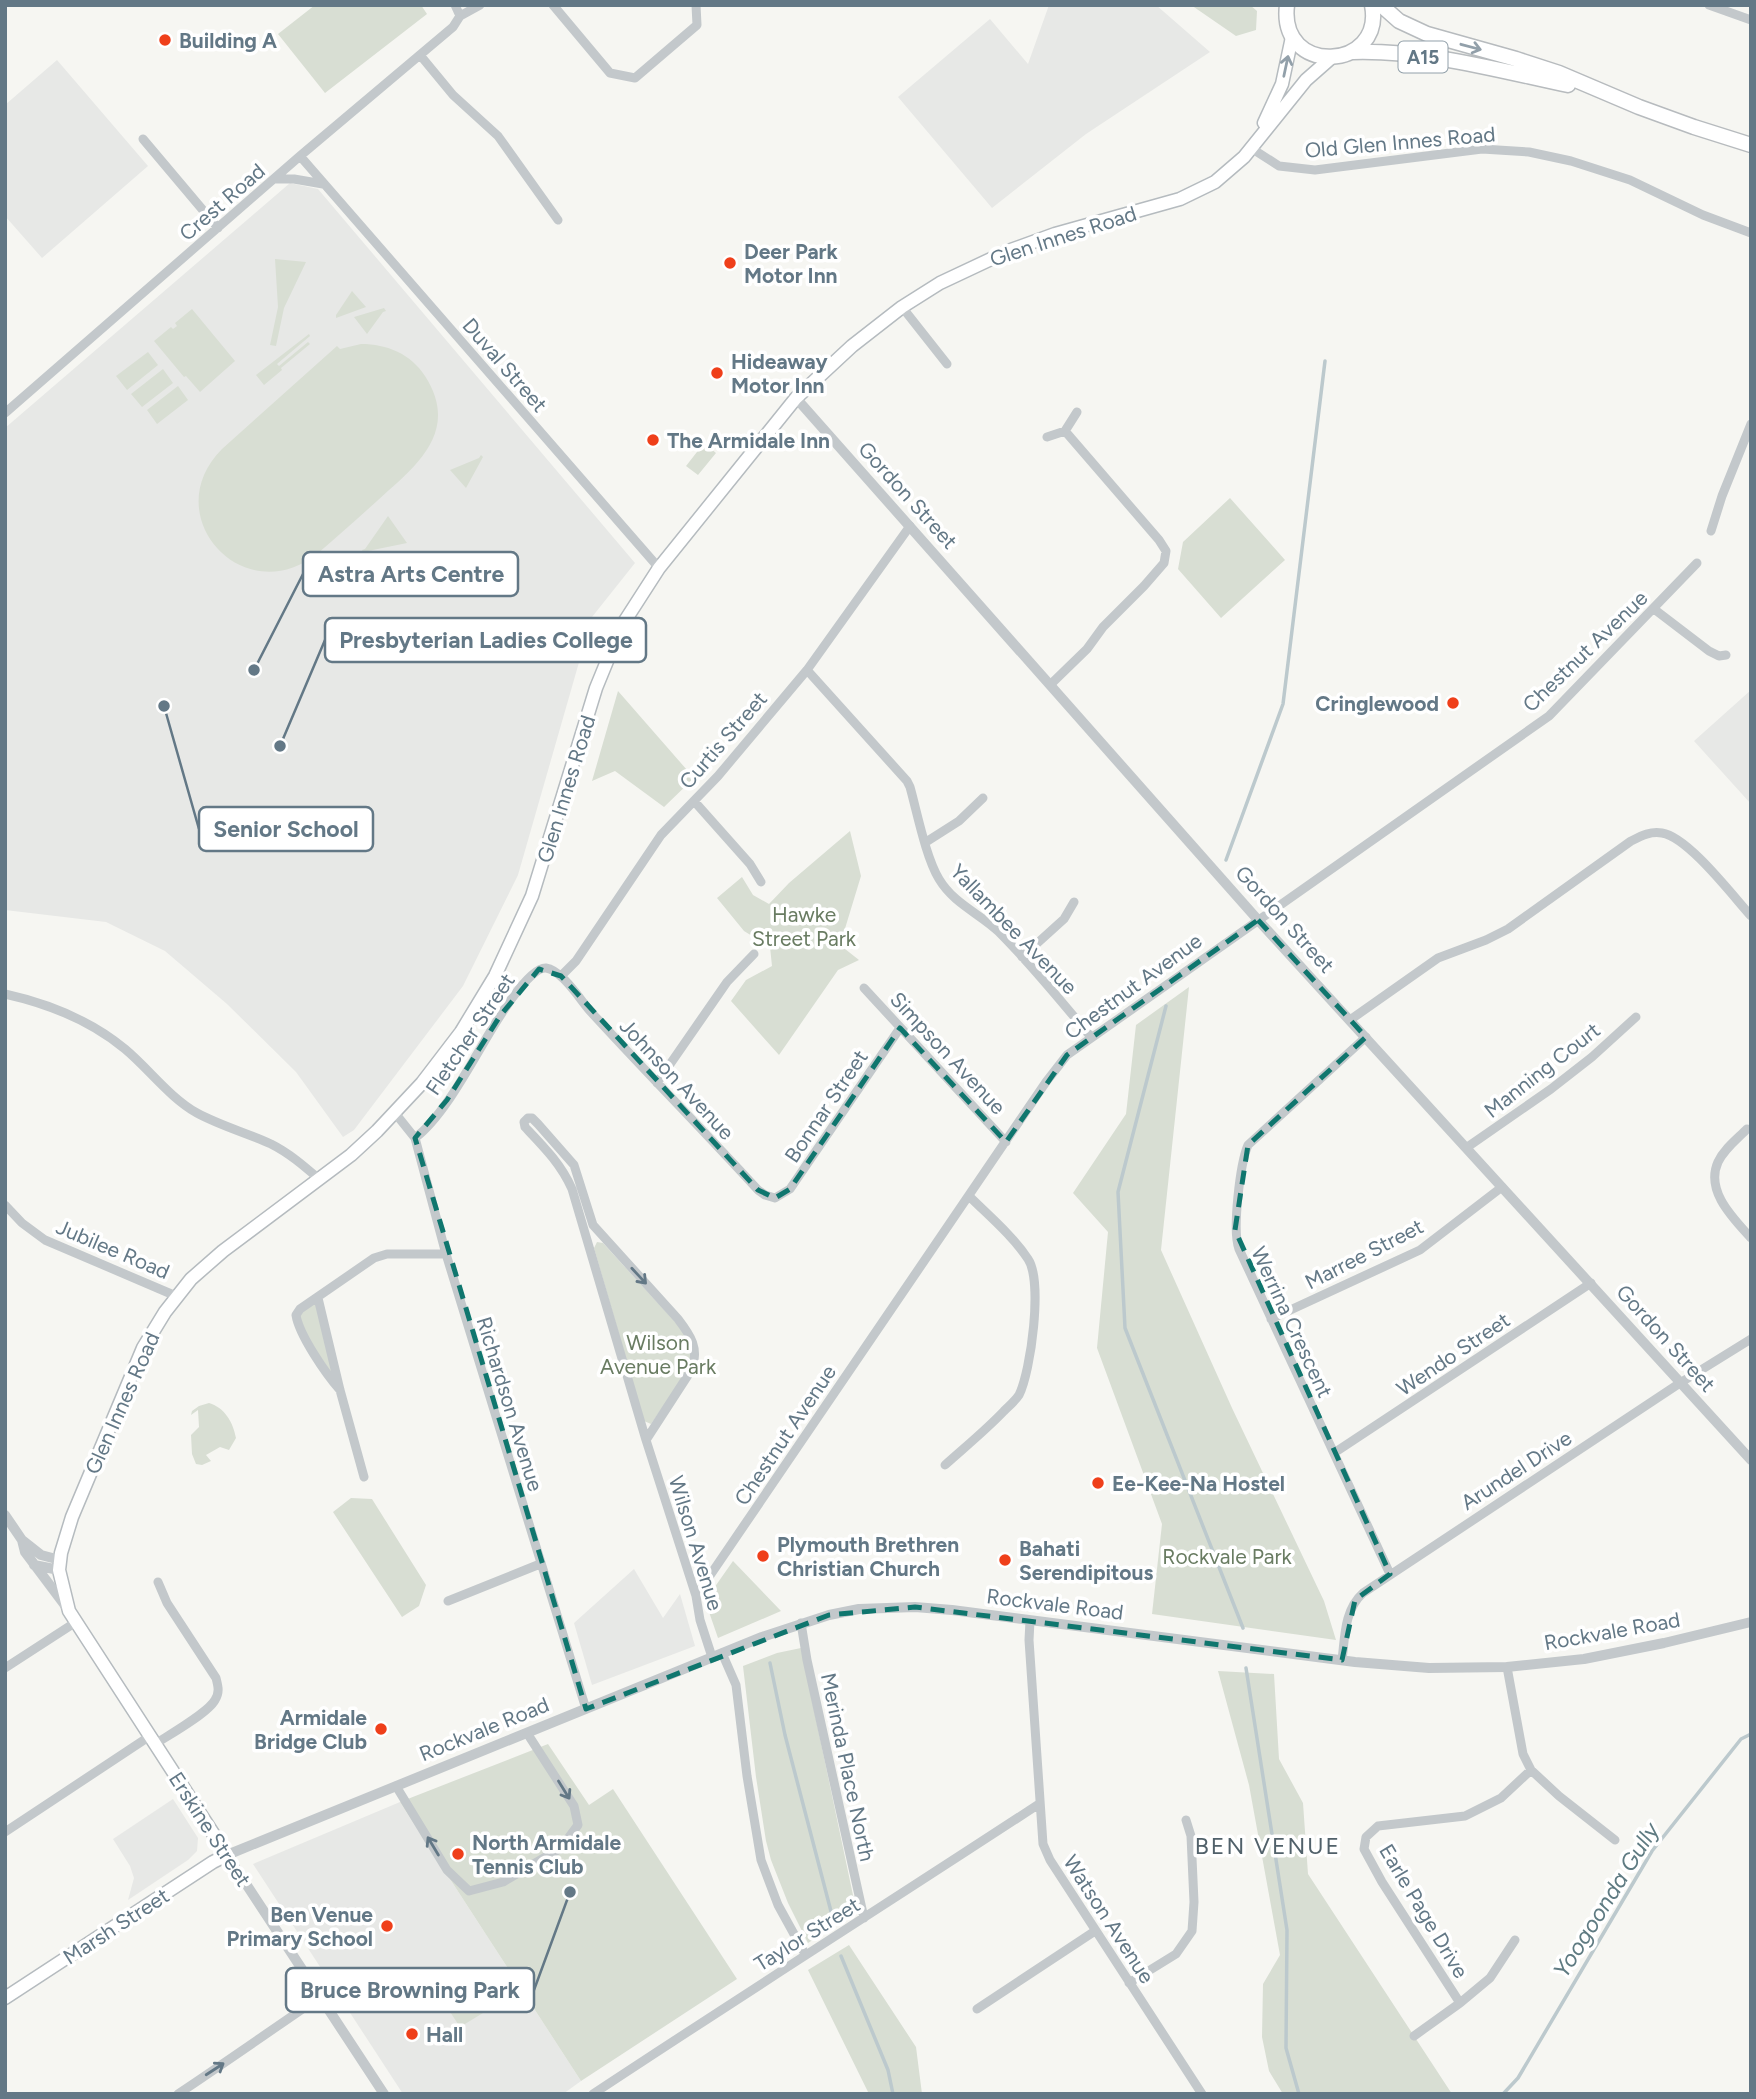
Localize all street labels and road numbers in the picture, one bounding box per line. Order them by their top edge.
road number: A15 [1398,41,1448,72]
street label: Old Glen Innes Road [1304,121,1496,163]
street label: Crest Road [174,158,270,246]
street label: Glen Innes Road [986,200,1140,272]
street label: Duval Street [457,313,553,417]
street label: Gordon Street [853,436,963,554]
street label: Chestnut Avenue [1517,585,1653,717]
street label: Curtis Street [674,686,772,794]
street label: Glen Innes Road [532,712,600,866]
street label: Yallambee Avenue [945,859,1083,999]
street label: Gordon Street [1230,860,1340,978]
street label: Chestnut Avenue [1059,928,1207,1044]
street label: Fletcher Street [420,969,520,1099]
street label: Simpson Avenue [885,987,1011,1119]
street label: Johnson Avenue [615,1013,739,1145]
street label: Manning Court [1479,1017,1605,1123]
street label: Bonnar Street [779,1045,873,1167]
street label: Marree Street [1301,1213,1427,1295]
street label: Jubilee Road [53,1214,173,1284]
street label: Werrina Crescent [1246,1243,1338,1401]
street label: Gordon Street [1611,1279,1721,1397]
street label: Wendo Street [1392,1307,1514,1401]
street label: Richardson Avenue [472,1314,548,1494]
street label: Glen Innes Road [79,1328,165,1478]
street label: Chestnut Avenue [729,1360,841,1510]
street label: Arundel Drive [1456,1425,1576,1515]
street label: Wilson Avenue [664,1473,728,1613]
street label: Rockvale Road [985,1583,1125,1625]
street label: Rockvale Road [1542,1607,1682,1655]
street label: Merinda Place North [816,1671,880,1863]
street label: Rockvale Road [415,1692,553,1766]
street label: Erskine Street [164,1767,256,1891]
street label: Earle Page Drive [1374,1840,1474,1982]
street label: Watson Avenue [1058,1850,1160,1988]
street label: Marsh Street [58,1883,174,1969]
street label: Taylor Street [750,1892,864,1976]

